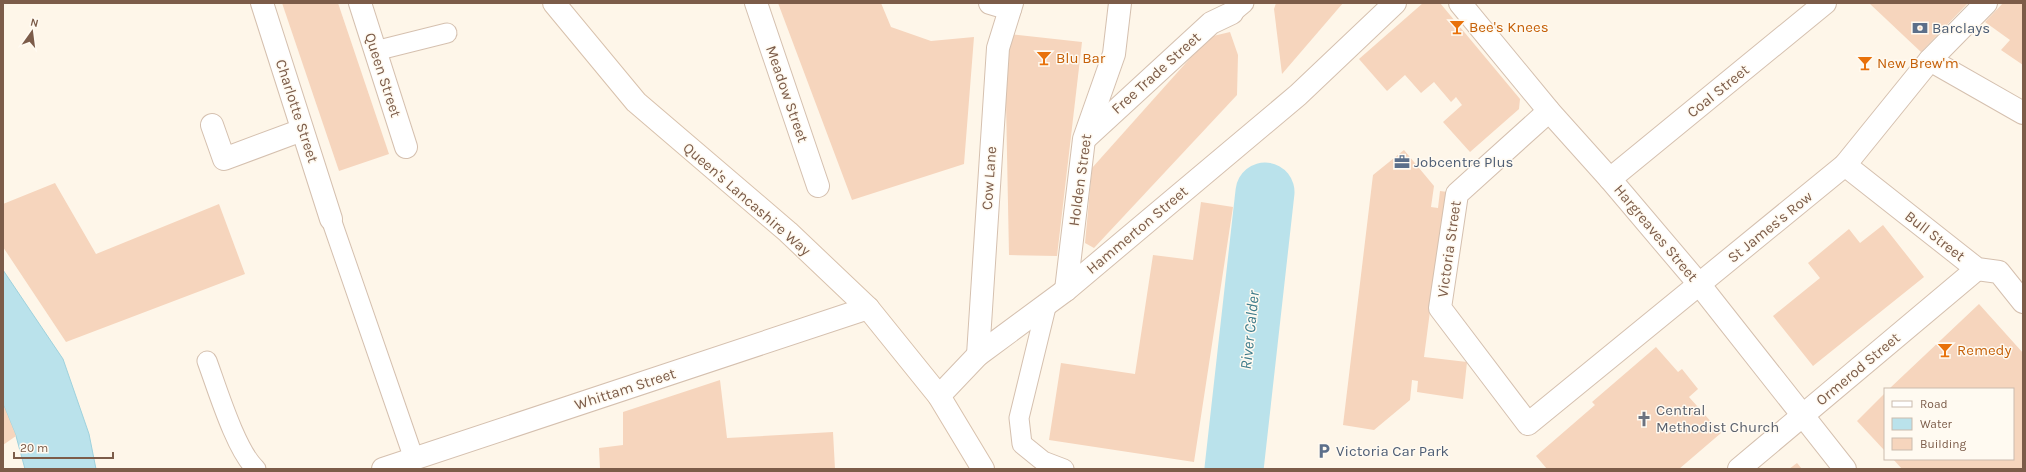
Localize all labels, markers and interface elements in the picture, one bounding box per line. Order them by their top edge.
north arrow [12,12,52,52]
text: N [29,16,40,30]
bar icon: Bee's Knees [1448,18,1466,36]
place label: Bee's Knees [1469,18,1549,36]
bank icon: Barclays [1911,19,1929,37]
place label: Barclays [1932,19,1990,37]
street label: Free Trade Street [1108,28,1205,118]
street label: Queen Street [361,30,405,120]
street label: Meadow Street [762,43,812,145]
bar icon: Blu Bar [1035,49,1053,67]
place label: Blu Bar [1056,49,1106,67]
bar icon: New Brew'm [1856,54,1874,72]
place label: New Brew'm [1877,54,1959,72]
street label: Charlotte Street [272,57,322,166]
street label: Coal Street [1683,60,1753,121]
street label: Holden Street [1065,132,1095,227]
street label: Queen's Lancashire Way [679,139,815,259]
street label: Cow Lane [978,146,1000,210]
office icon: Jobcentre Plus [1393,153,1411,171]
place label: Jobcentre Plus [1414,153,1513,171]
street label: Hargreaves Street [1610,181,1702,285]
street label: Hammerton Street [1083,182,1192,278]
street label: St James's Row [1724,187,1816,267]
street label: Victoria Street [1433,199,1465,298]
street label: Bull Street [1901,207,1969,265]
water label: River Calder [1236,289,1263,370]
street label: Ormerod Street [1812,328,1904,409]
bar icon: Remedy [1936,341,1954,359]
place label: Remedy [1957,341,2012,359]
street label: Whittam Street [572,364,678,414]
legend [1884,388,2014,460]
text: Road [1920,397,1948,411]
place label: Central Methodist Church [1656,401,1779,436]
church icon: Central Methodist Church [1635,410,1653,428]
text: Water [1920,417,1953,431]
scale bar [14,434,113,460]
text: Building [1920,437,1967,451]
text: 20 m [20,441,48,455]
parking icon: Victoria Car Park [1315,442,1333,460]
place label: Victoria Car Park [1336,442,1449,460]

